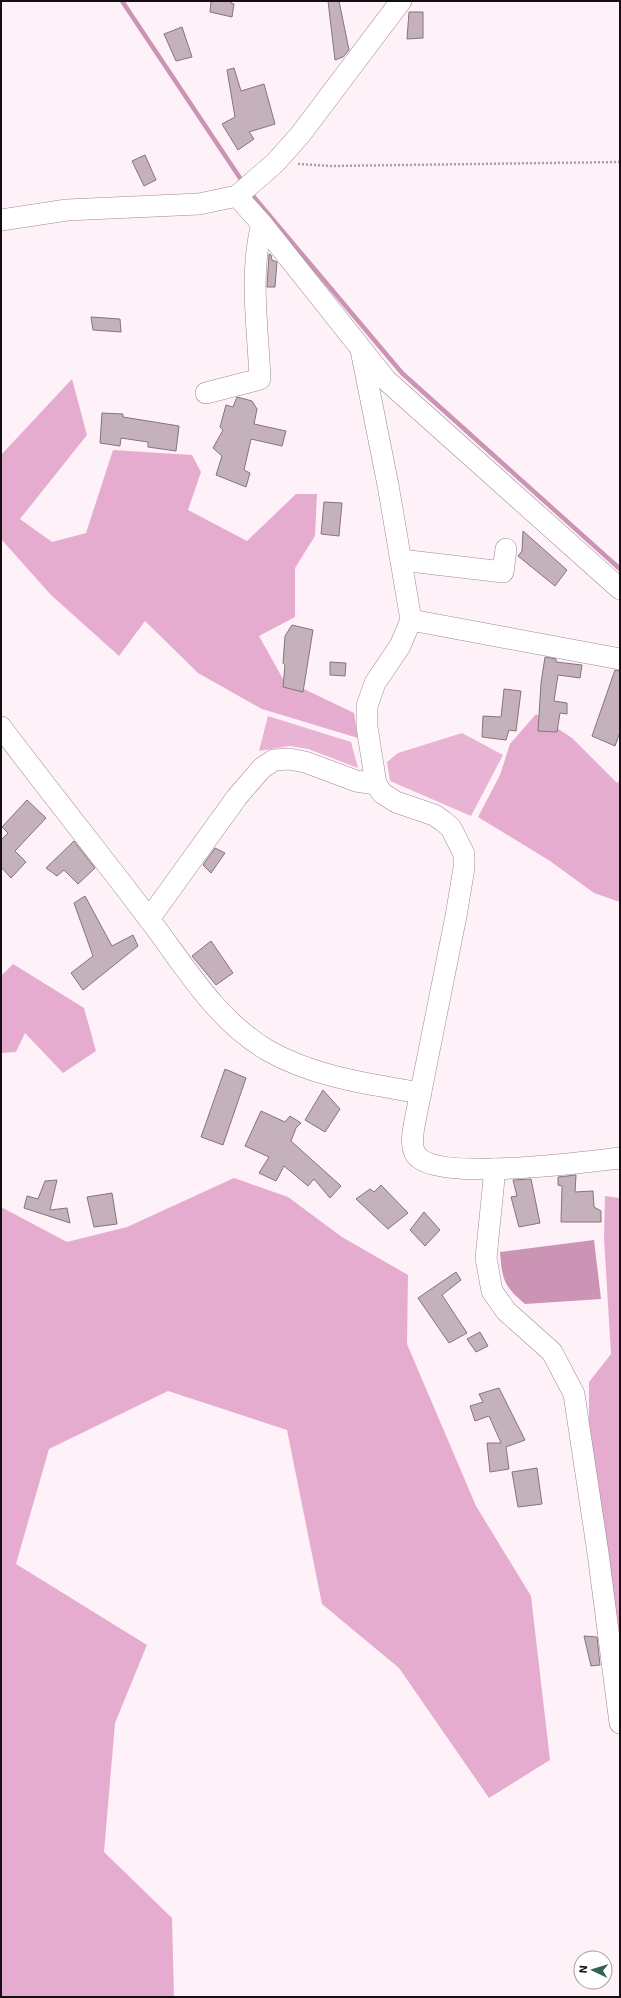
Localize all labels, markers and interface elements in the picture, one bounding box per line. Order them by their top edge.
north arrow [573,1950,613,1990]
text: N [576,1965,589,1974]

